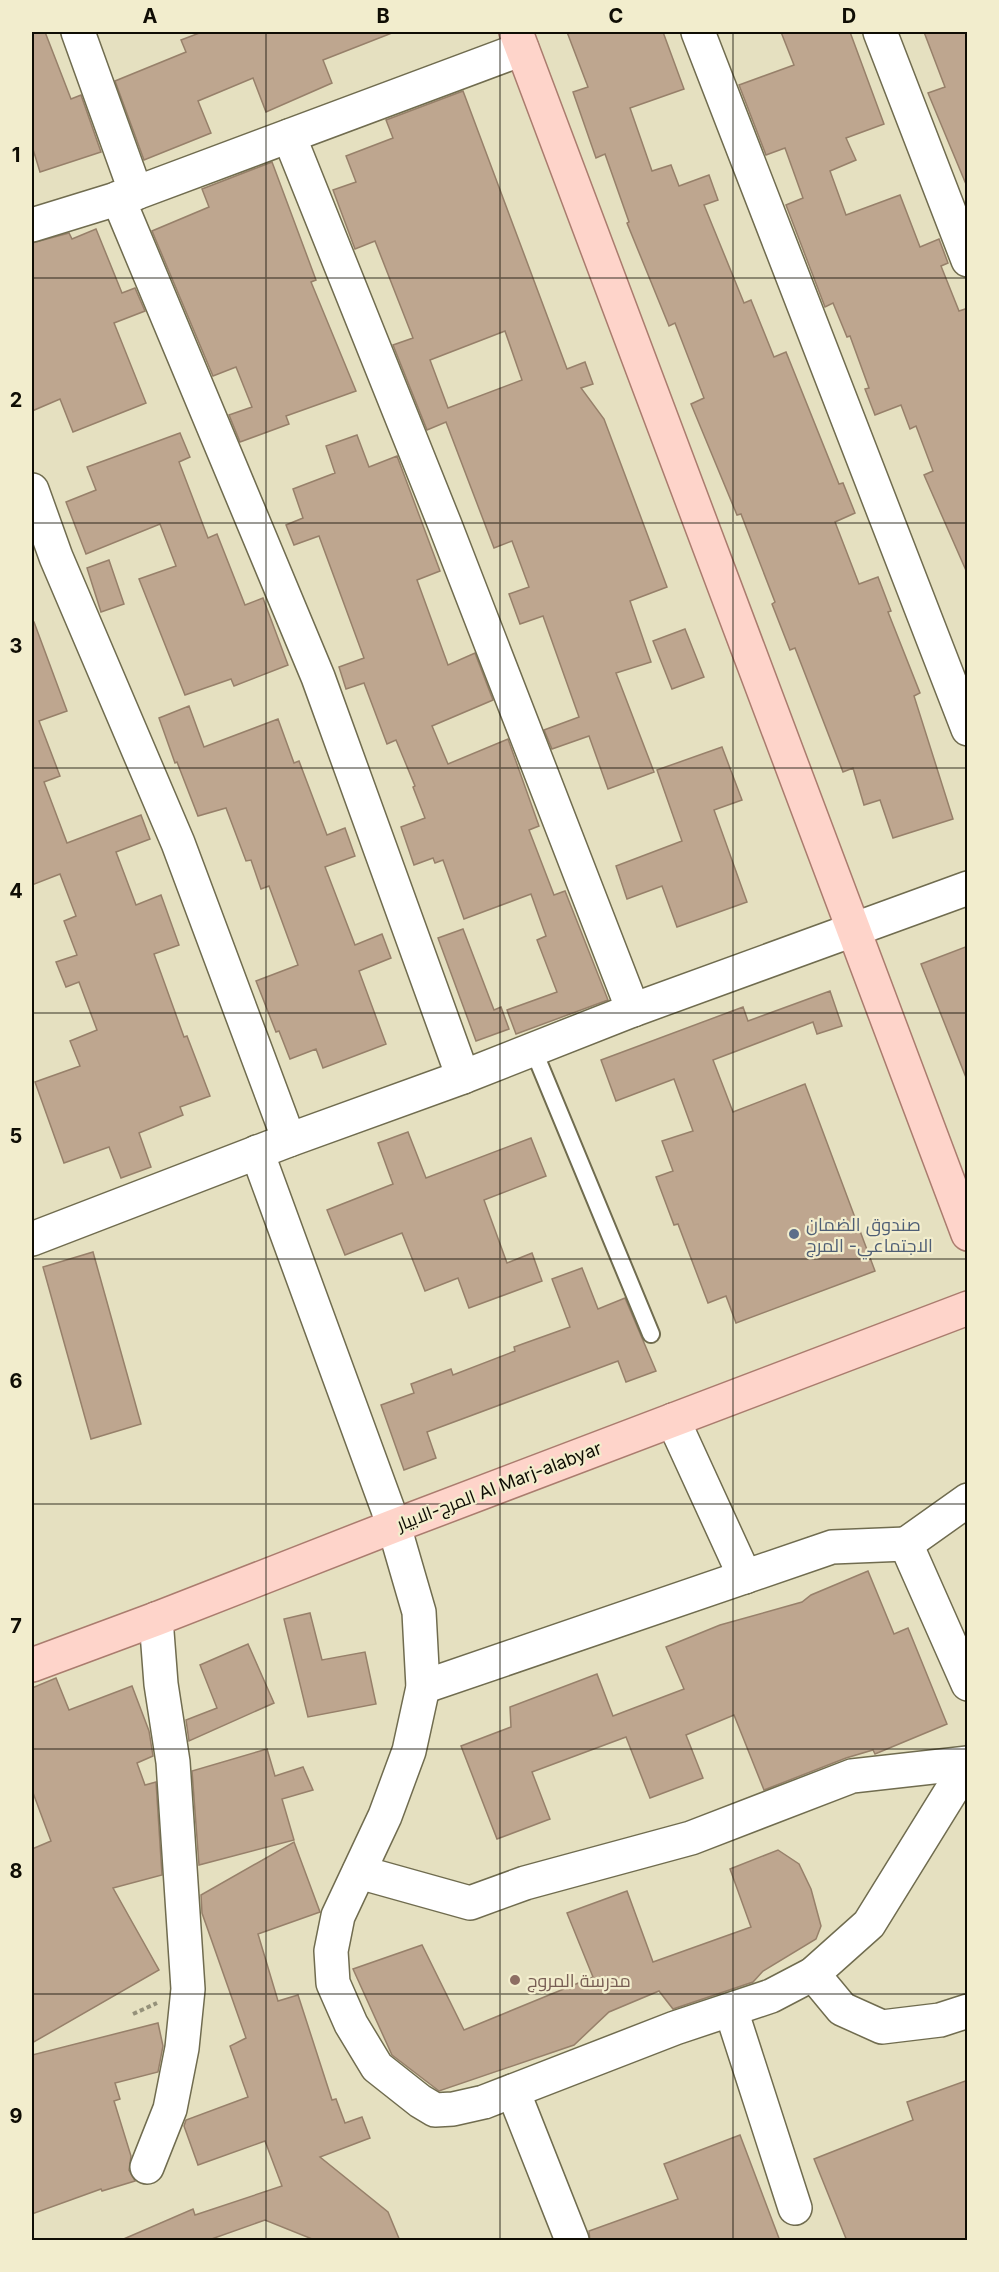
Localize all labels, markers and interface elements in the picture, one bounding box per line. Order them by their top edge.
text: A [143,4,158,28]
text: B [376,4,390,28]
text: C [609,4,623,28]
text: D [842,4,856,28]
text: 1 [12,143,20,167]
text: 2 [10,388,22,412]
text: 3 [10,634,22,658]
text: 4 [9,879,23,903]
text: 5 [10,1124,22,1148]
place label: صندوق الضمان الاجتماعي- المرج [806,1214,933,1260]
marker: صندوق الضمان الاجتماعي- المرج [787,1227,801,1241]
text: 6 [10,1369,23,1393]
street label: المرج-الابيار Al Marj-alabyar [393,1437,605,1537]
text: 7 [10,1614,22,1638]
text: 8 [9,1859,23,1883]
place label: مدرسة المروج [527,1970,631,1993]
marker: مدرسة المروج [508,1973,522,1987]
text: 9 [10,2104,23,2128]

